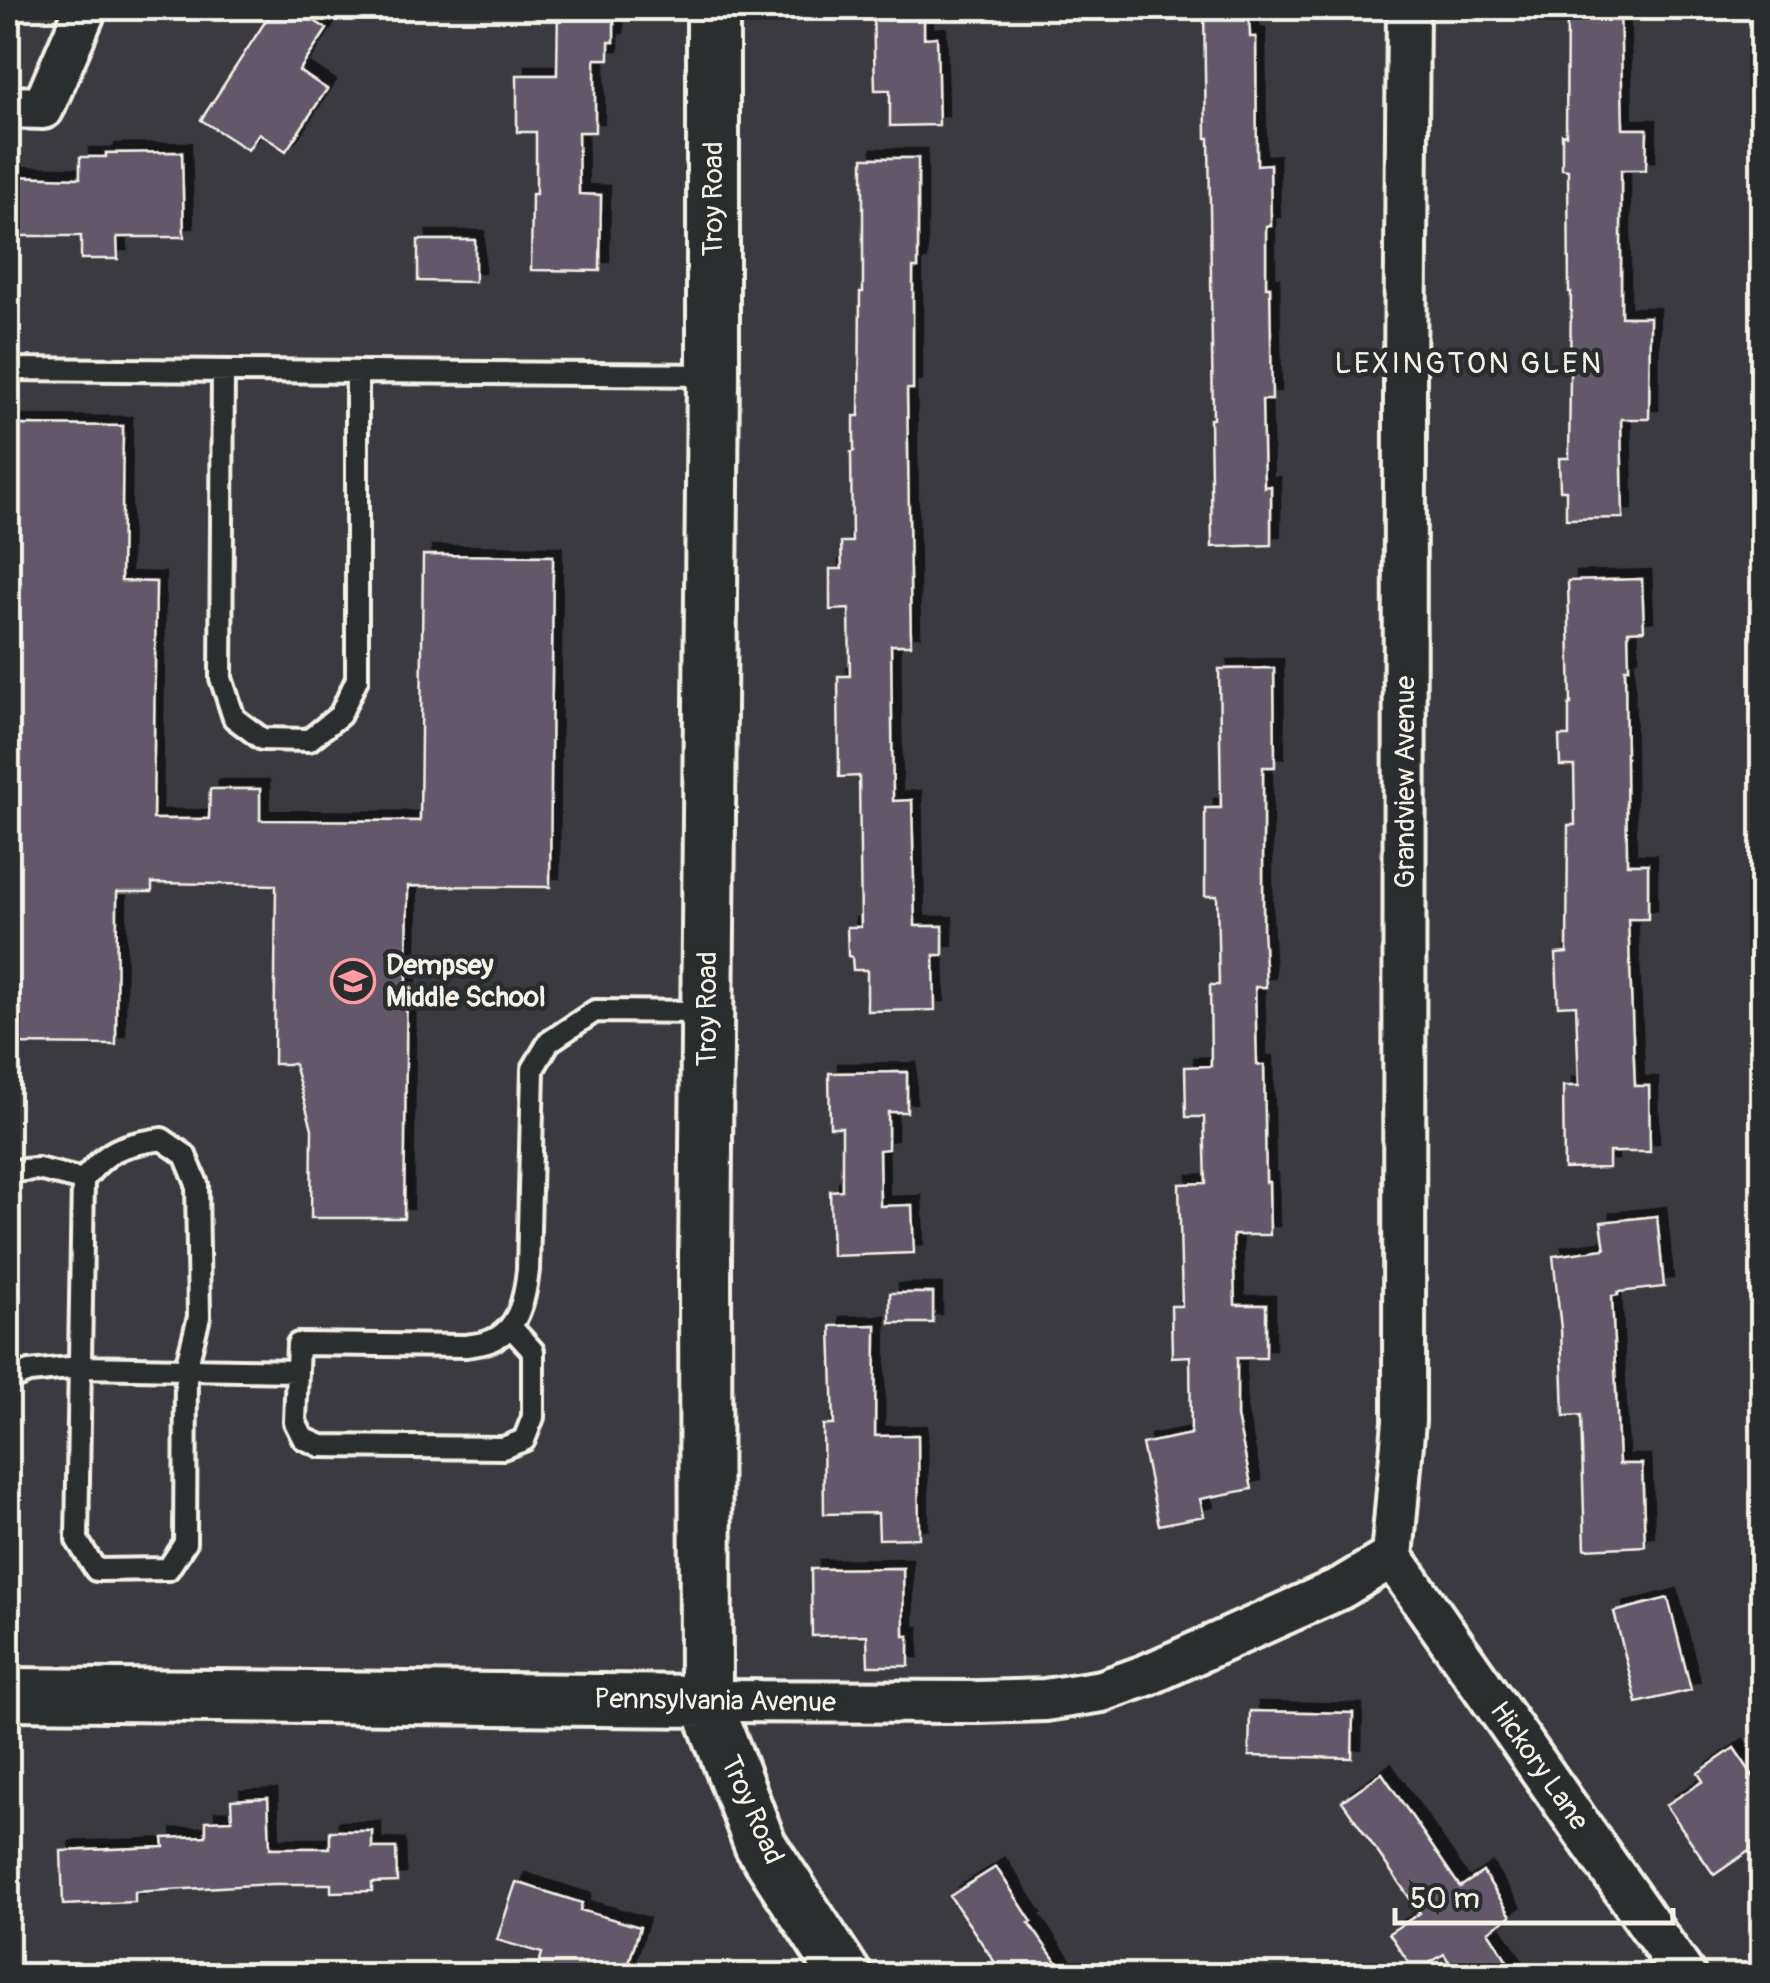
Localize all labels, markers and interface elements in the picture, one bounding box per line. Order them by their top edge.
street label: Troy Road [696,141,731,257]
district label: LEXINGTON GLEN [1335,345,1603,382]
street label: Grandview Avenue [1388,675,1423,888]
place label: Dempsey Middle School [386,948,546,1015]
street label: Troy Road [690,951,725,1067]
school or university icon: Dempsey Middle School [330,958,376,1004]
street label: Pennsylvania Avenue [594,1681,836,1721]
street label: Hickory Lane [1482,1695,1596,1837]
street label: Troy Road [713,1750,791,1870]
scale bar [1395,1863,1672,1925]
text: 50 m [1410,1880,1480,1917]

